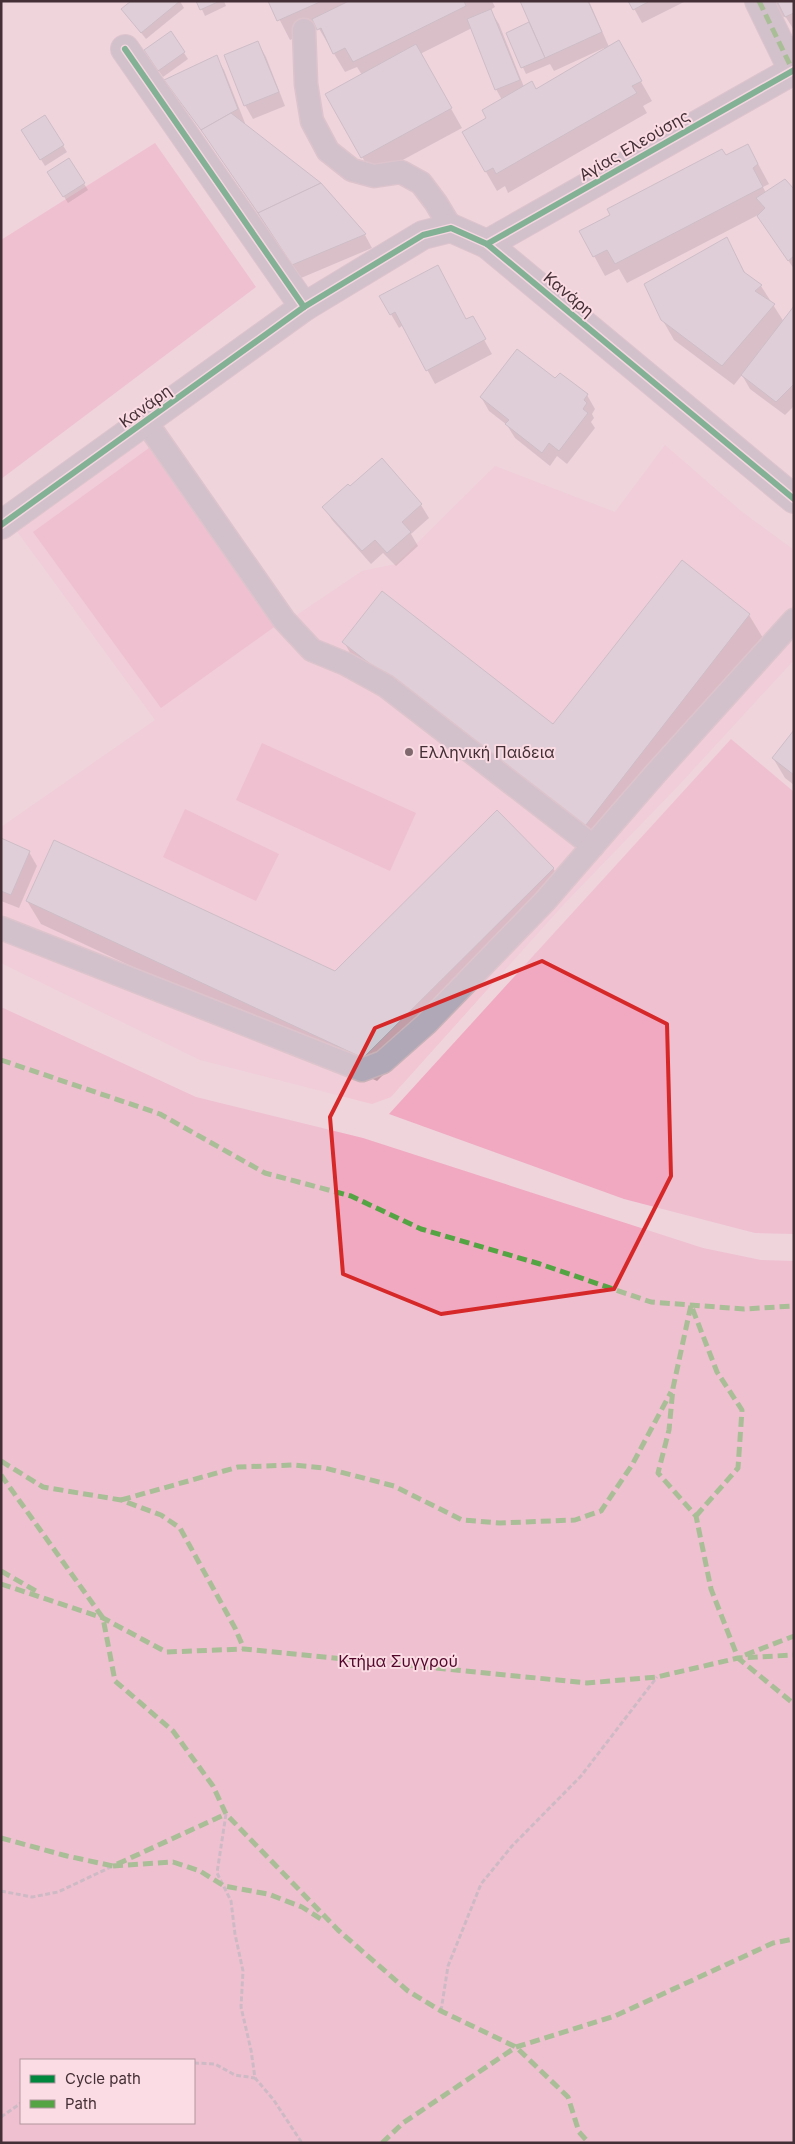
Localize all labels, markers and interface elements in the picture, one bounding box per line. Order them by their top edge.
street label: Αγίας Ελεούσης [575,105,693,185]
street label: Κανάρη [540,267,598,321]
street label: Κανάρη [115,380,175,432]
place label: Ελληνική Παιδεια [419,742,555,762]
marker: Ελληνική Παιδεια [403,746,415,758]
park label: Κτήμα Συγγρού [338,1651,458,1671]
legend [20,2059,195,2124]
text: Cycle path [65,2069,141,2088]
text: Path [65,2094,97,2113]

